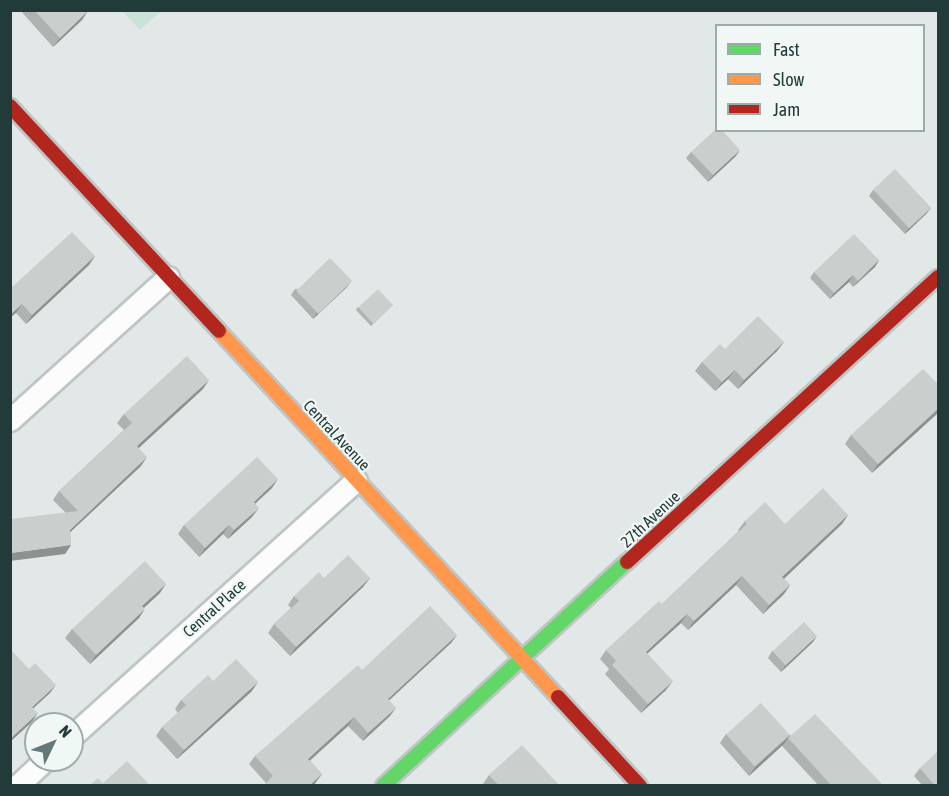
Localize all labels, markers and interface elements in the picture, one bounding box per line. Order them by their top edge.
legend [715,24,925,132]
text: Fast [773,39,800,60]
text: Slow [773,69,804,90]
text: Jam [773,99,800,120]
street label: Central Avenue [299,396,375,474]
street label: 27th Avenue [616,487,684,551]
street label: Central Place [179,575,249,641]
north arrow [24,712,84,772]
text: N [56,721,76,741]

